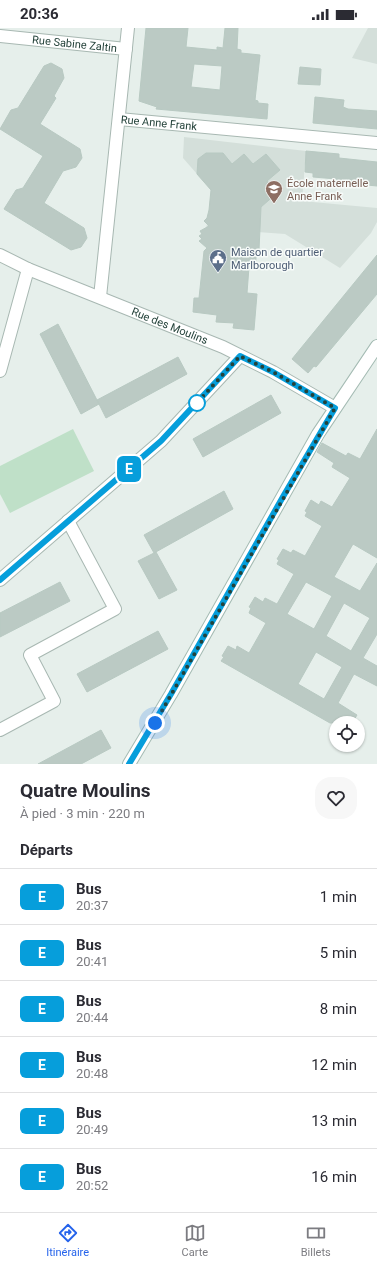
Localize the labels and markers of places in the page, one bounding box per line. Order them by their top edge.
place label: École maternelle Anne Frank [287,177,368,203]
school or university icon: École maternelle Anne Frank [264,179,284,204]
place label: Maison de quartier Marlborough [231,246,323,272]
public building icon: Maison de quartier Marlborough [208,248,228,273]
unlabelled marker [188,394,206,412]

